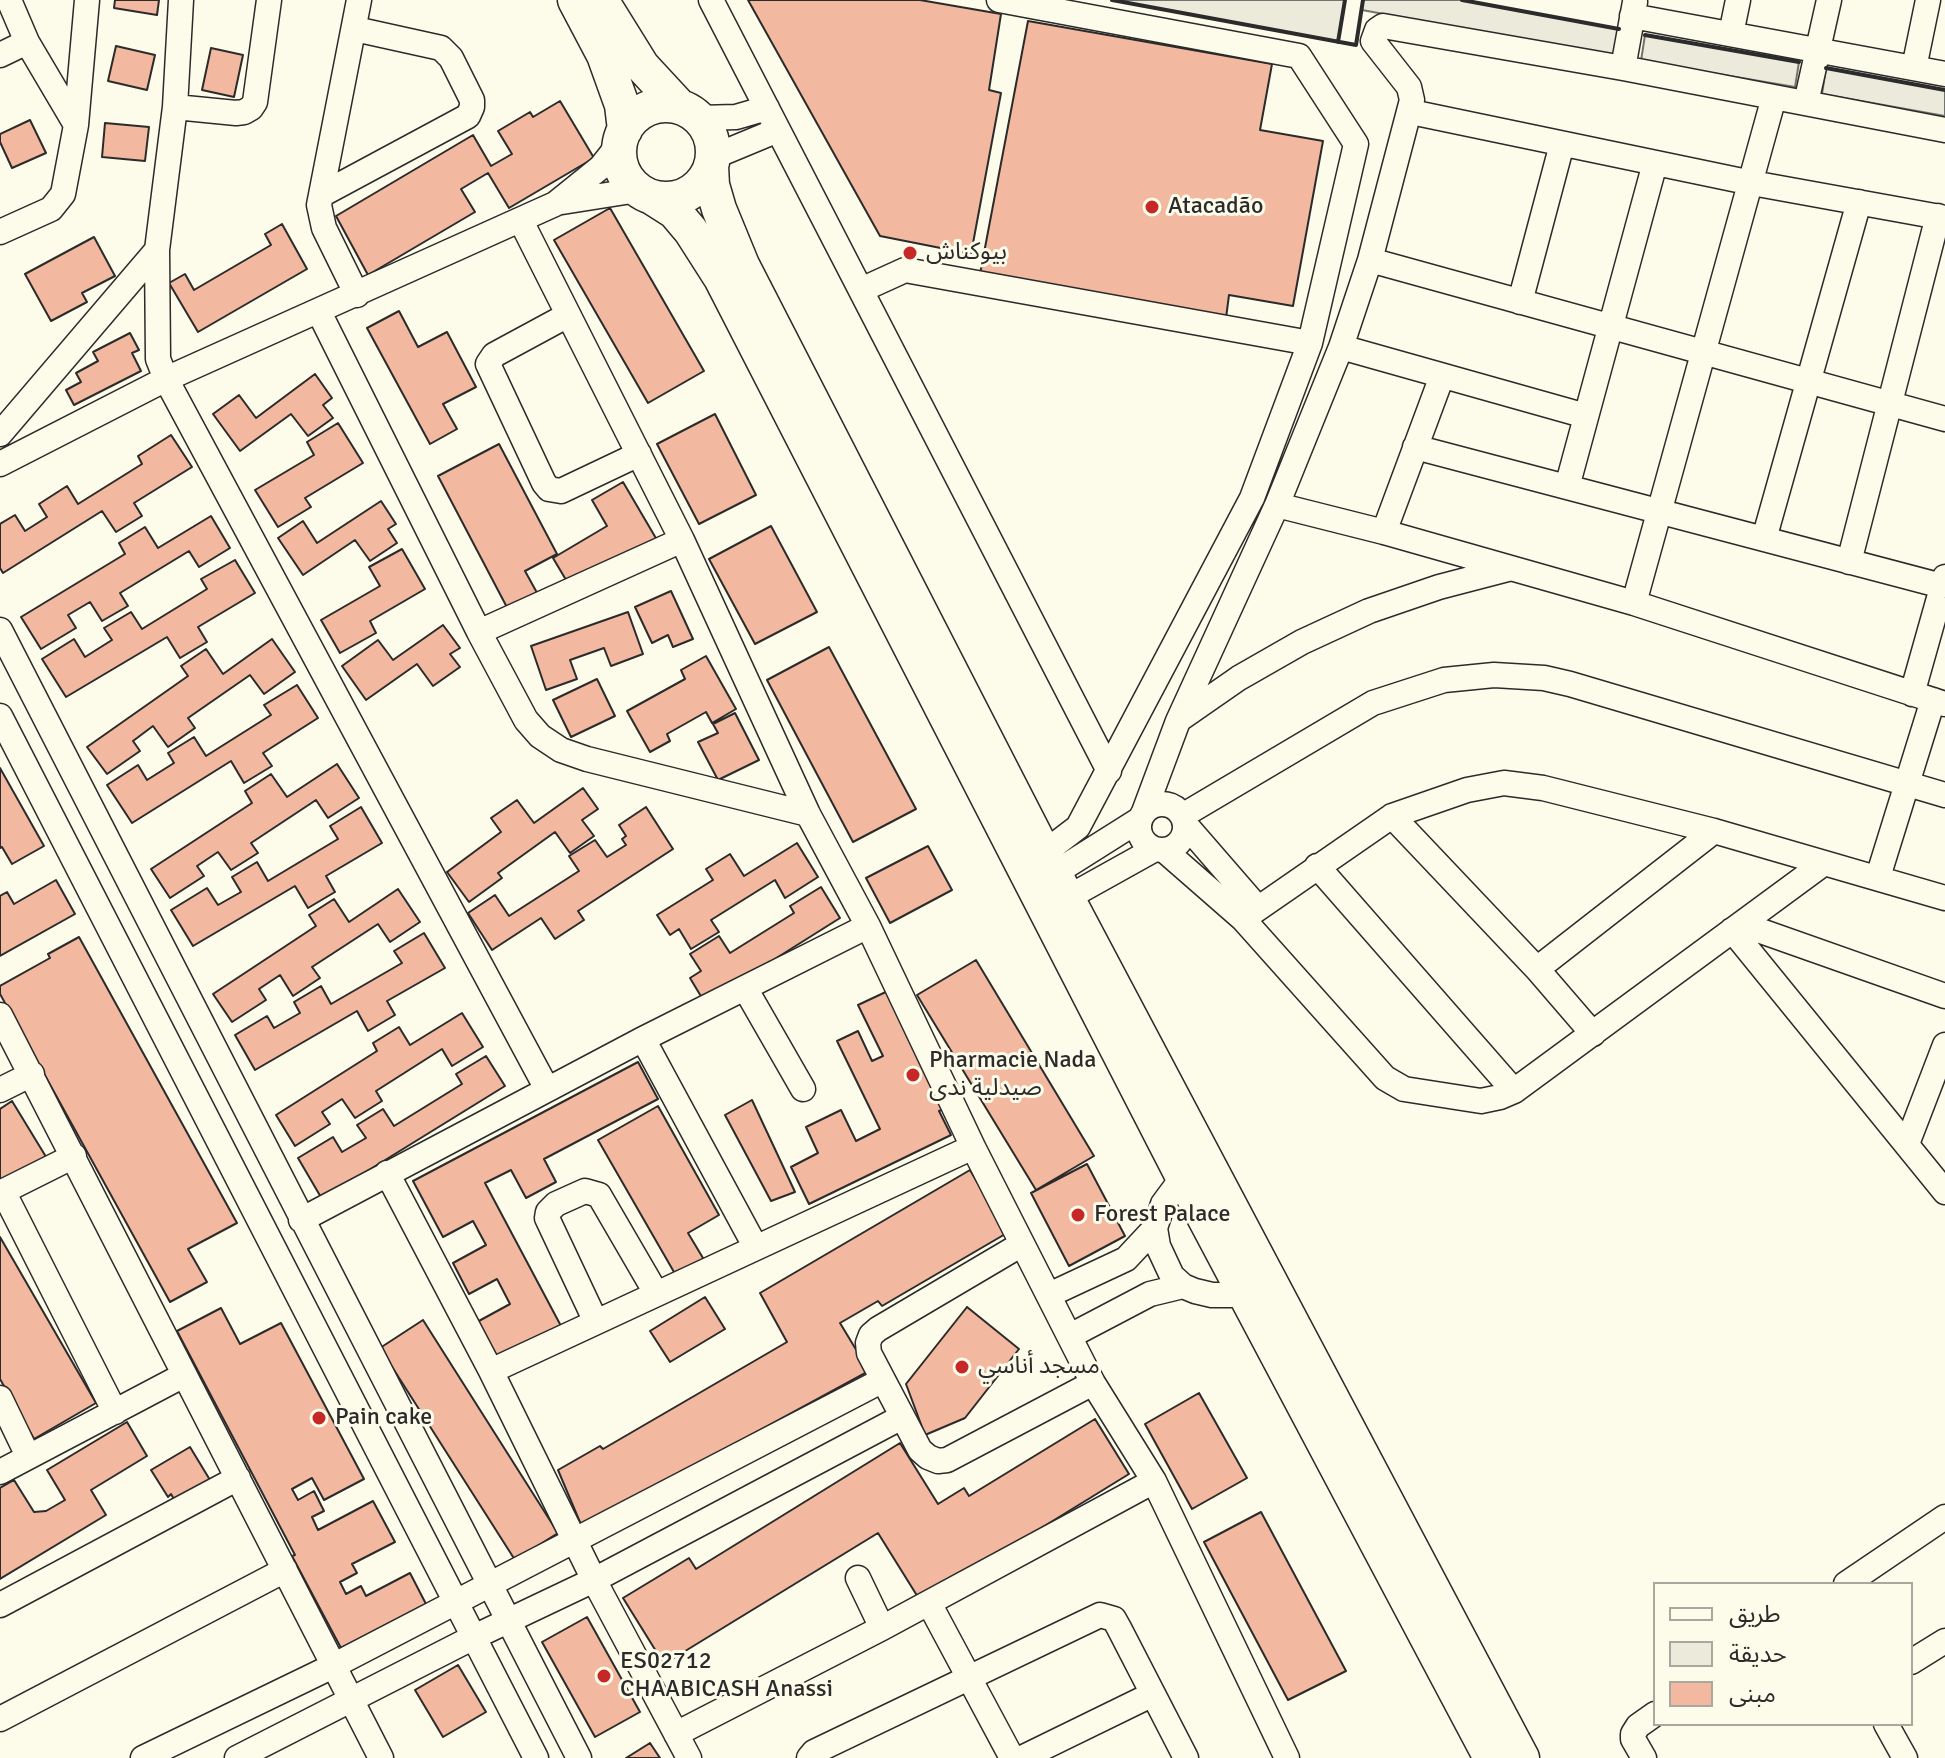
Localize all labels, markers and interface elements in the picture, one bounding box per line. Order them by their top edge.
place label: Atacadão [1168,193,1263,221]
marker: Atacadão [1143,198,1161,216]
place label: بيوكناش [926,239,1007,267]
marker: بيوكناش [901,244,919,262]
place label: Pharmacie Nada صيدلية ندى [929,1047,1097,1103]
marker: Pharmacie Nada صيدلية ندى [904,1066,922,1084]
place label: Forest Palace [1094,1201,1230,1229]
marker: Forest Palace [1069,1206,1087,1224]
place label: مسجد أناسي [978,1353,1100,1381]
marker: مسجد أناسي [953,1358,971,1376]
place label: Pain cake [335,1404,432,1432]
marker: Pain cake [310,1409,328,1427]
legend [1653,1582,1913,1726]
text: طريق [1729,1599,1781,1629]
text: حديقة [1729,1639,1787,1669]
place label: ES02712 CHAABICASH Anassi [620,1648,833,1704]
marker: ES02712 CHAABICASH Anassi [595,1667,613,1685]
text: مبنى [1729,1679,1776,1709]

